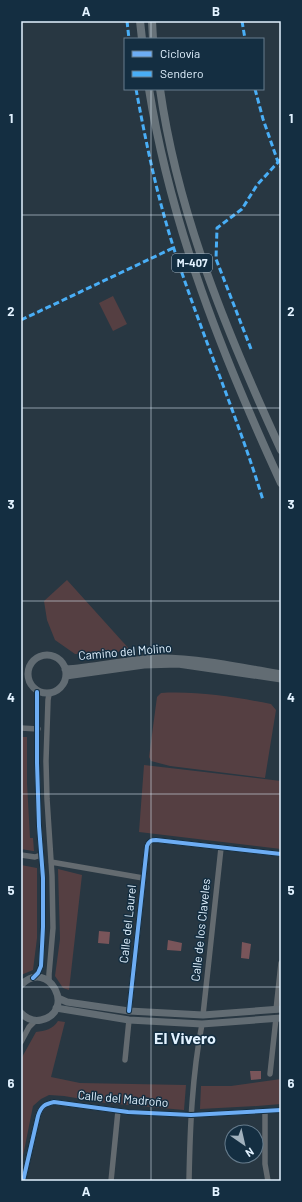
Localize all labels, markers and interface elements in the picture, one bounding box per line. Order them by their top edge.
text: A [82,3,91,19]
text: B [212,3,220,19]
legend [124,38,264,90]
text: Ciclovía [160,46,200,60]
text: Sendero [160,66,204,80]
text: 1 [9,110,13,126]
text: 1 [289,110,293,126]
road number: M-407 [172,254,212,272]
text: 2 [7,303,15,319]
text: 2 [287,303,295,319]
text: 3 [7,496,15,512]
text: 3 [287,496,295,512]
street label: Camino del Molino [78,640,172,662]
text: 4 [7,689,15,705]
text: 4 [287,689,295,705]
street label: Calle de los Claveles [188,878,212,982]
text: 5 [7,882,15,898]
text: 5 [287,882,295,898]
street label: Calle del Laurel [116,884,138,964]
district label: El Vivero [154,1028,216,1047]
text: 6 [8,1075,15,1091]
text: 6 [288,1075,295,1091]
street label: Calle del Madroño [77,1087,169,1109]
north arrow [224,1124,264,1164]
text: N [243,1145,257,1160]
text: A [82,1183,91,1199]
text: B [212,1183,220,1199]

